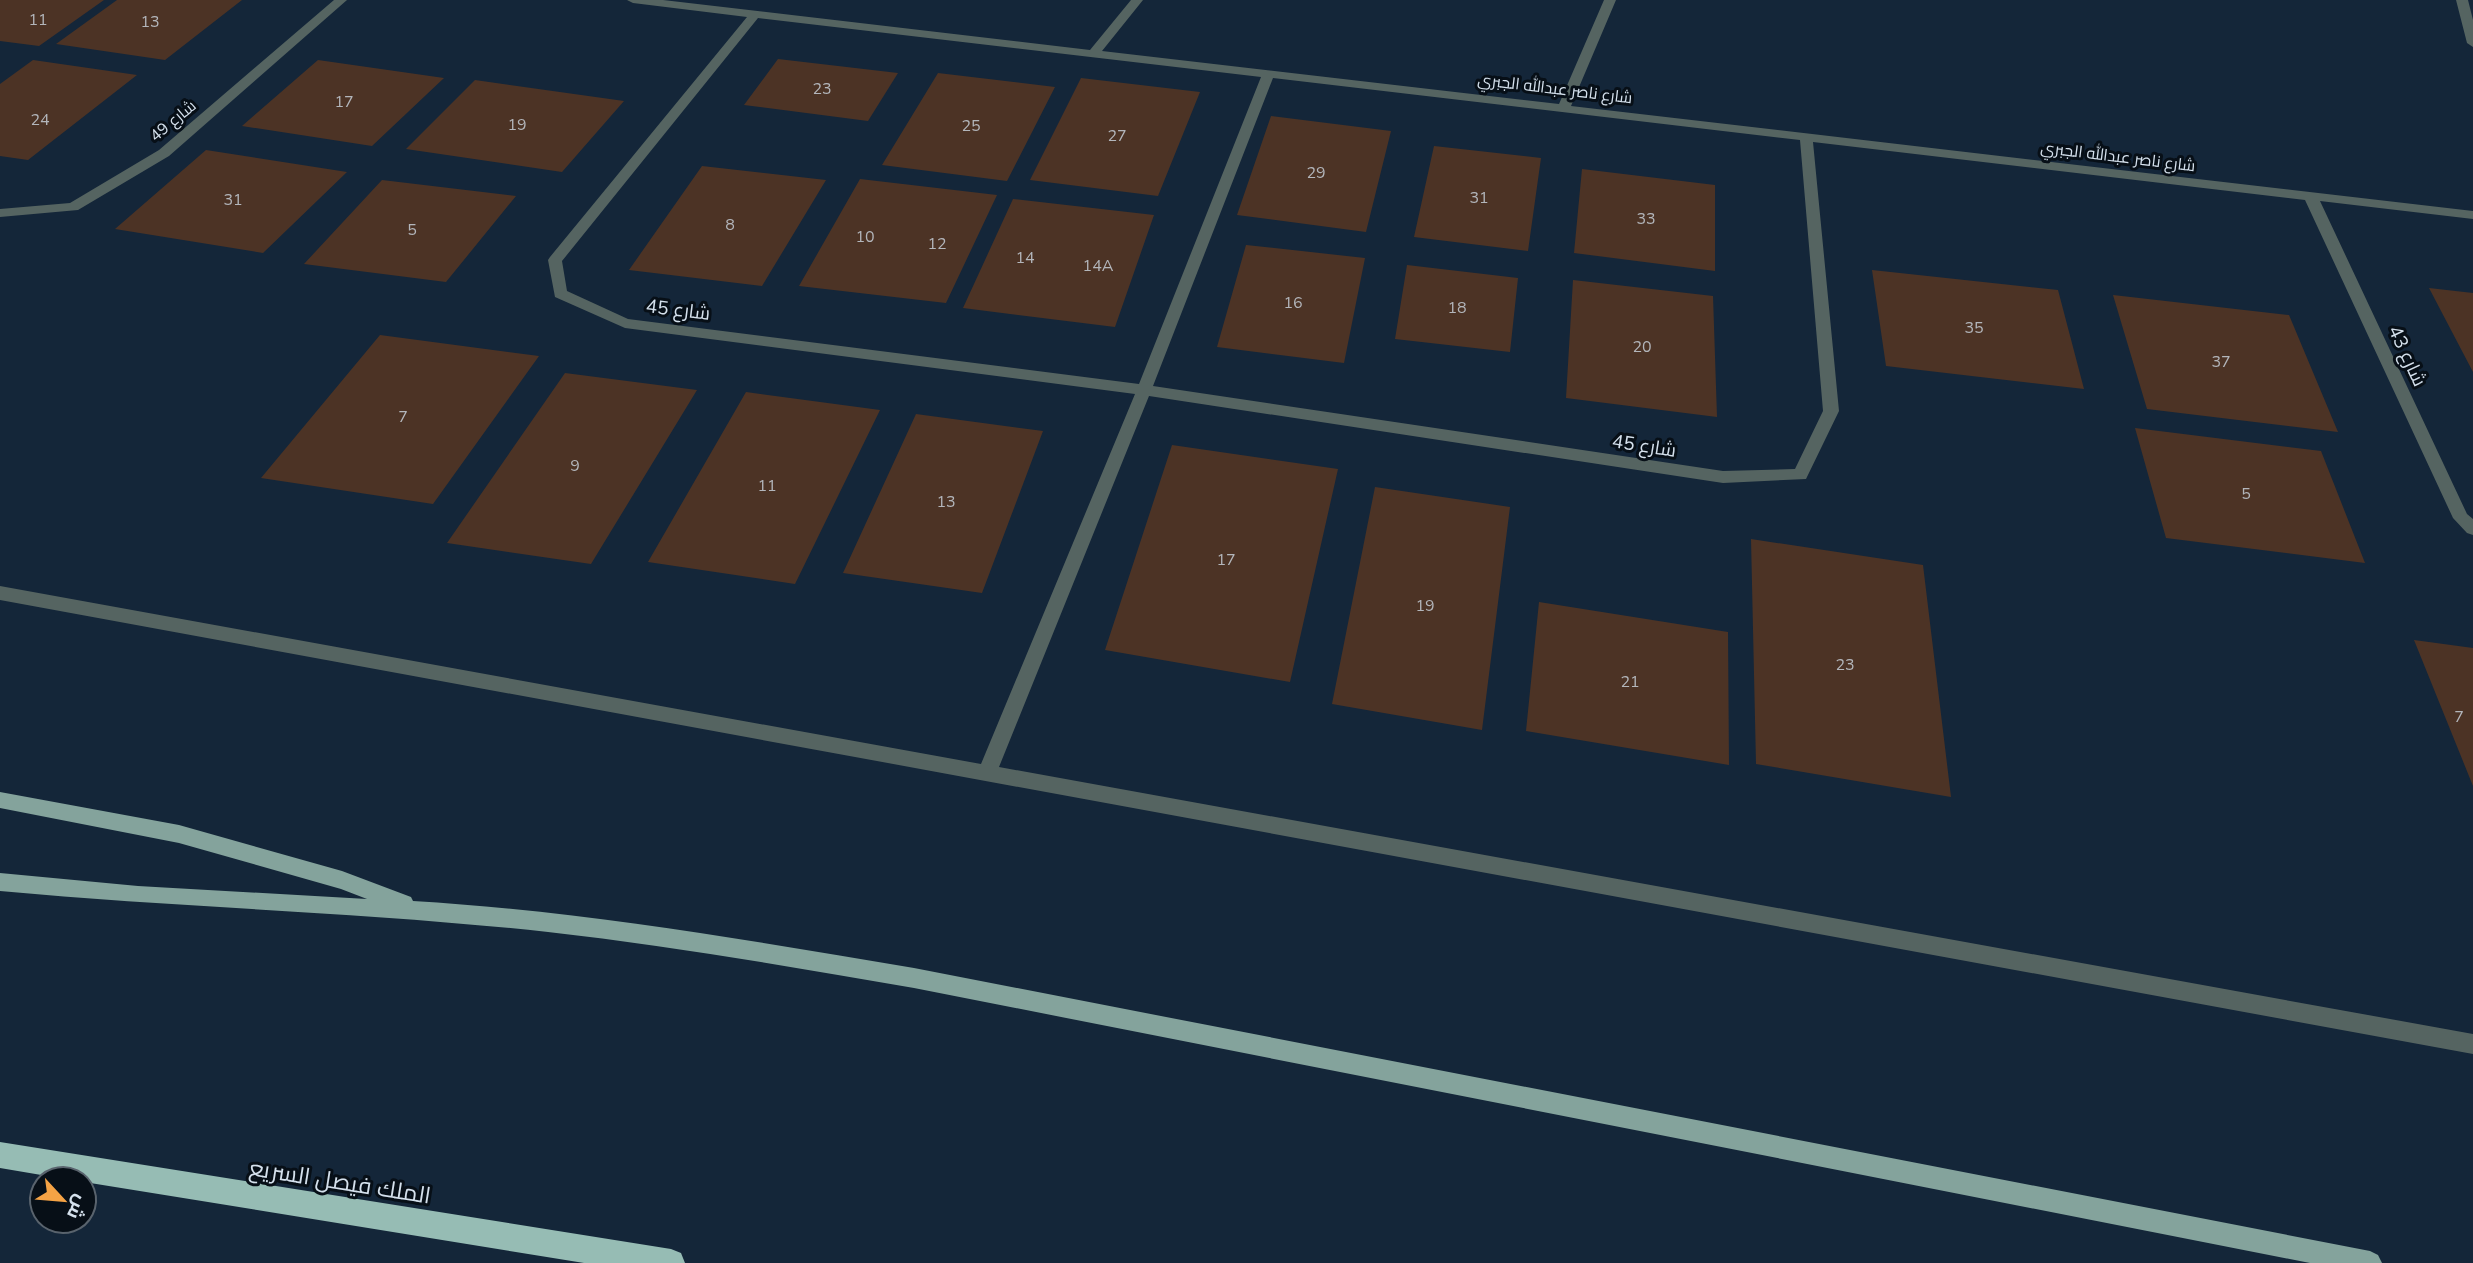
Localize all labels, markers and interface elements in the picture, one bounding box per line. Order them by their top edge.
house number: 11 [28,9,48,31]
house number: 13 [140,11,160,33]
street label: شارع ناصر عبدالله الجبري [1476,69,1634,111]
house number: 23 [812,78,832,100]
house number: 17 [334,91,354,113]
street label: شارع 49 [145,95,201,147]
house number: 24 [30,109,50,131]
house number: 19 [507,114,527,136]
house number: 25 [961,115,981,137]
house number: 27 [1107,125,1127,147]
street label: شارع ناصر عبدالله الجبري [2039,137,2197,179]
house number: 29 [1306,162,1326,184]
house number: 31 [1469,187,1489,209]
house number: 31 [223,189,243,211]
house number: 33 [1636,208,1656,230]
house number: 8 [725,214,735,236]
house number: 5 [407,219,417,241]
house number: 10 [855,226,875,248]
house number: 12 [927,233,947,255]
house number: 14 [1015,247,1035,269]
house number: 14A [1083,255,1114,277]
house number: 16 [1283,292,1303,314]
street label: شارع 45 [644,293,712,327]
house number: 18 [1447,297,1467,319]
house number: 35 [1964,317,1984,339]
street label: شارع 43 [2382,321,2432,391]
house number: 20 [1632,336,1652,358]
house number: 37 [2211,351,2231,373]
house number: 7 [398,406,408,428]
street label: شارع 45 [1610,428,1678,464]
house number: 9 [570,455,580,477]
house number: 11 [757,475,777,497]
house number: 5 [2241,483,2251,505]
house number: 13 [936,491,956,513]
house number: 17 [1216,549,1236,571]
house number: 19 [1415,595,1435,617]
house number: 23 [1835,654,1855,676]
house number: 21 [1620,671,1640,693]
house number: 7 [2454,706,2464,728]
street label: الملك فيصل السريع [247,1152,433,1212]
north arrow [28,1165,98,1235]
text: ش [60,1190,94,1224]

